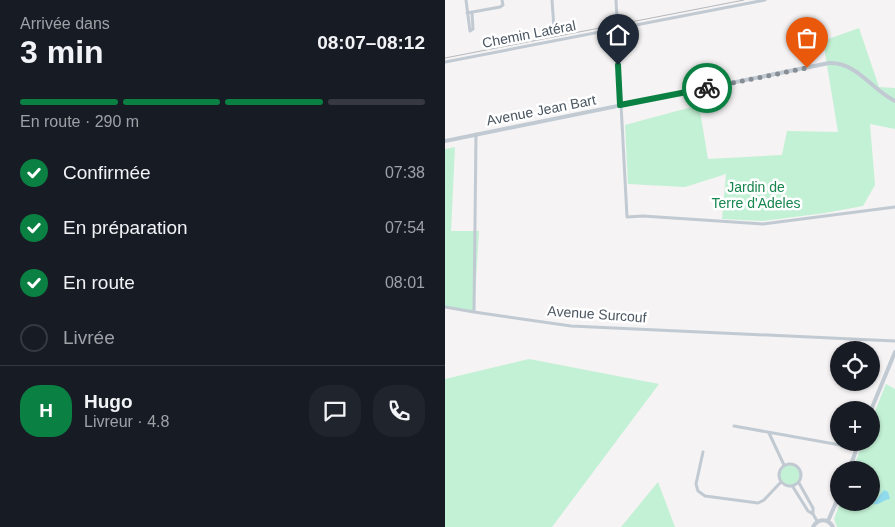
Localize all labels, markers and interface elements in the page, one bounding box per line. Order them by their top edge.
pin [597,14,639,65]
text: Arrivée dans [20,15,110,32]
street label: Chemin Latéral [481,17,577,51]
pin [786,17,828,68]
icon: home [604,21,632,49]
icon: bag [793,24,821,52]
text: 08:07–08:12 [317,32,425,53]
text: 3 min [20,34,104,70]
courier [682,63,732,113]
icon: bike [693,74,721,102]
street label: Avenue Jean Bart [485,92,597,128]
text: En route · 290 m [20,113,139,130]
icon: check [20,159,48,187]
text: Confirmée [63,162,151,183]
text: 07:38 [385,164,425,181]
park label: Jardin de Terre d'Adeles [711,179,801,211]
icon: check [20,214,48,242]
text: En préparation [63,217,188,238]
text: 07:54 [385,219,425,236]
icon: check [20,269,48,297]
text: En route [63,272,135,293]
text: 08:01 [385,274,425,291]
street label: Avenue Surcouf [547,303,647,325]
text: Livrée [63,327,115,348]
map controls [830,341,880,511]
button: locate [830,341,880,391]
button: chat [309,385,361,437]
button: phone [373,385,425,437]
text: Hugo [84,391,133,412]
text: H [39,400,53,421]
button: + [830,401,880,451]
text: Livreur · 4.8 [84,413,169,430]
button: − [830,461,880,511]

